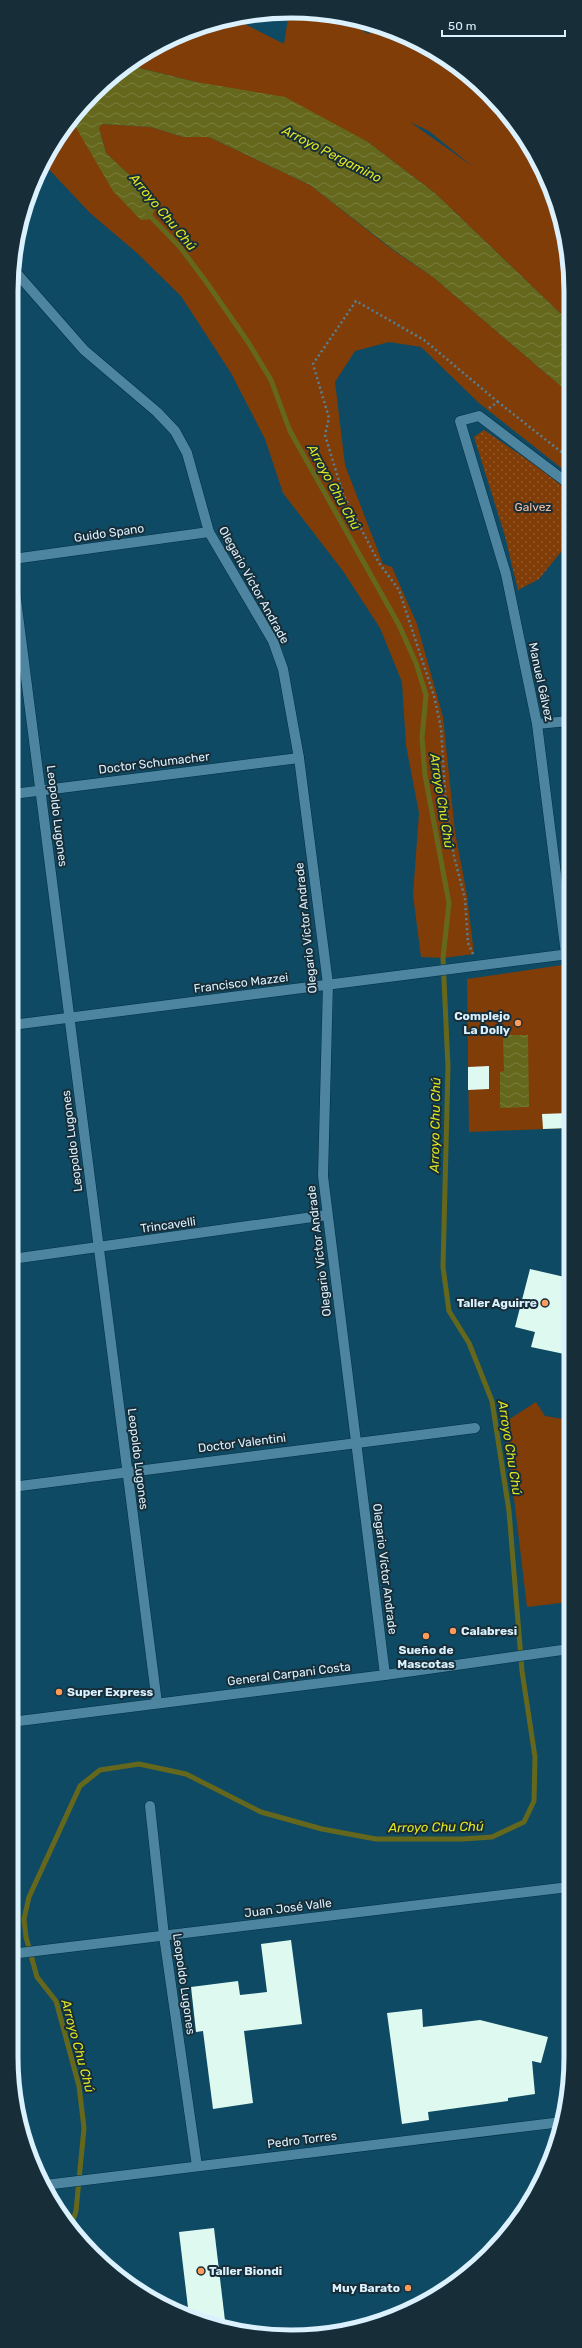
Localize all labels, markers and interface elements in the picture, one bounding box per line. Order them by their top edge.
scale bar [442,12,565,38]
text: 50 m [448,19,476,33]
water label: Arroyo Pergamino [279,122,384,186]
water label: Arroyo Chu Chú [126,170,200,254]
water label: Arroyo Chu Chú [304,441,364,533]
park label: Galvez [515,500,551,514]
street label: Guido Spano [73,521,145,545]
street label: Olegario Víctor Andrade [216,524,292,646]
street label: Manuel Gálvez [526,641,556,723]
street label: Doctor Schumacher [98,749,211,777]
water label: Arroyo Chu Chú [427,752,457,849]
street label: Leopoldo Lugones [44,764,70,868]
street label: Olegario Víctor Andrade [292,861,320,994]
street label: Francisco Mazzei [193,970,289,996]
place label: Complejo La Dolly [454,1009,510,1037]
marker: Complejo La Dolly [513,1018,523,1028]
water label: Arroyo Chu Chú [427,1077,443,1174]
street label: Leopoldo Lugones [59,1089,85,1193]
street label: Olegario Víctor Andrade [304,1184,334,1317]
street label: Trincavelli [139,1214,197,1236]
place label: Taller Aguirre [457,1296,537,1310]
marker: Taller Aguirre [540,1298,550,1308]
water label: Arroyo Chu Chú [495,1399,525,1496]
street label: Leopoldo Lugones [125,1407,151,1511]
street label: Doctor Valentini [197,1431,287,1455]
street label: Olegario Víctor Andrade [370,1503,400,1636]
place label: Calabresi [461,1624,517,1638]
marker: Calabresi [448,1626,458,1636]
marker: Sueño de Mascotas [421,1631,431,1641]
place label: Sueño de Mascotas [397,1643,455,1671]
street label: General Carpani Costa [227,1659,351,1689]
place label: Super Express [67,1685,154,1699]
marker: Super Express [54,1687,64,1697]
water label: Arroyo Chu Chú [387,1819,484,1835]
street label: Juan José Valle [244,1896,333,1920]
street label: Leopoldo Lugones [170,1932,198,2036]
water label: Arroyo Chu Chú [58,1997,98,2094]
street label: Pedro Torres [266,2129,338,2151]
place label: Taller Biondi [209,2264,282,2278]
marker: Taller Biondi [196,2266,206,2276]
place label: Muy Barato [332,2281,400,2295]
marker: Muy Barato [403,2283,413,2293]

